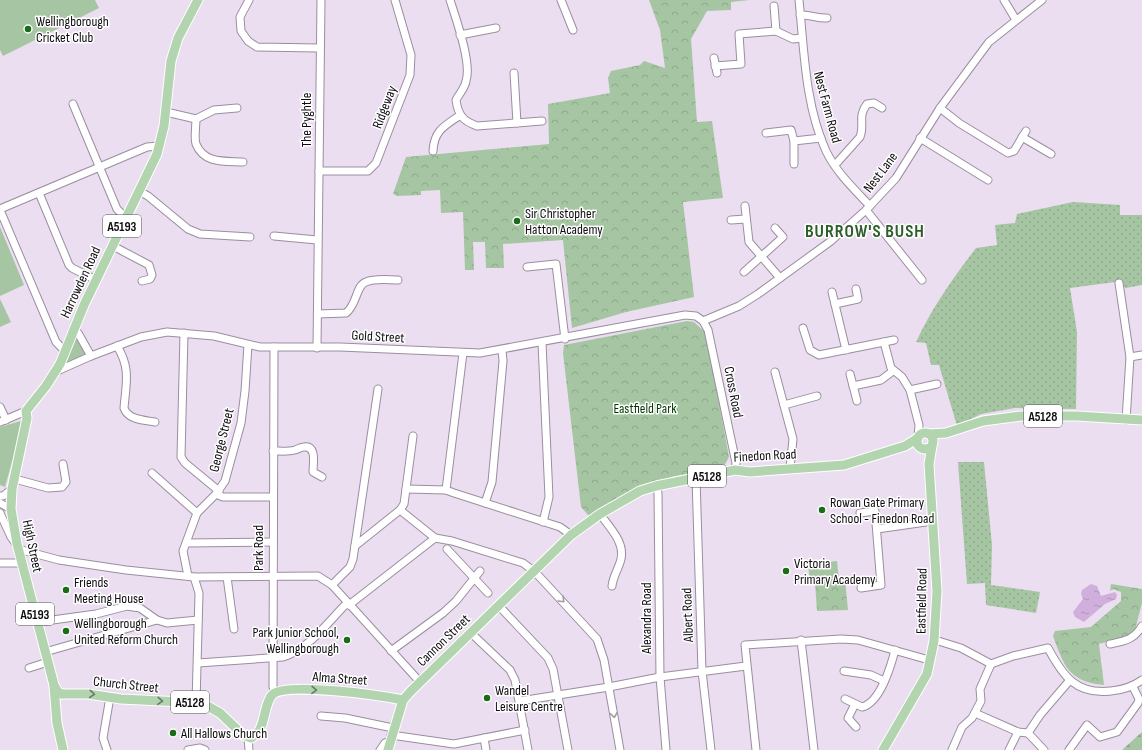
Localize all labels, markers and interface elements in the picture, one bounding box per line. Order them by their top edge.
place label: Wellingborough Cricket Club [36,13,109,46]
marker: Wellingborough Cricket Club [23,24,33,34]
street label: Nest Farm Road [810,70,845,145]
street label: Ridgeway [369,83,401,131]
street label: The Pyghtle [298,93,315,147]
street label: Nest Lane [860,149,901,196]
place label: Sir Christopher Hatton Academy [525,205,603,238]
road number: A5193 [103,215,141,237]
marker: Sir Christopher Hatton Academy [512,216,522,226]
district label: BURROW'S BUSH [805,221,925,242]
street label: Harrowden Road [57,244,104,321]
street label: Gold Street [351,327,405,346]
street label: Cross Road [720,365,747,419]
park label: Eastfield Park [613,400,677,417]
road number: A5128 [1024,405,1062,427]
street label: George Street [205,407,238,474]
street label: Finedon Road [733,445,797,466]
road number: A5128 [688,465,726,487]
place label: Rowan Gate Primary School - Finedon Road [830,494,935,527]
marker: Rowan Gate Primary School - Finedon Road [817,505,827,515]
street label: High Street [19,518,46,574]
street label: Park Road [250,525,267,571]
place label: Victoria Primary Academy [794,555,876,588]
marker: Victoria Primary Academy [781,566,791,576]
street label: Eastfield Road [912,568,931,634]
place label: Friends Meeting House [74,574,144,607]
street label: Alexandra Road [638,582,655,655]
marker: Friends Meeting House [61,585,71,595]
street label: Albert Road [678,587,697,643]
one-way arrow [558,595,565,603]
road number: A5193 [16,603,54,625]
street label: Cannon Street [413,611,474,670]
place label: Wellingborough United Reform Church [74,615,178,648]
place label: Park Junior School, Wellingborough [252,624,339,657]
marker: Wellingborough United Reform Church [61,626,71,636]
marker: Park Junior School, Wellingborough [342,635,352,645]
street label: Alma Street [311,668,368,689]
street label: Church Street [92,673,160,696]
place label: Wandel Leisure Centre [495,682,563,715]
one-way arrow [311,686,317,694]
one-way arrow [89,690,95,699]
road number: A5128 [171,691,209,713]
marker: Wandel Leisure Centre [482,693,492,703]
one-way arrow [157,697,163,706]
one-way arrow [609,712,618,718]
place label: All Hallows Church [180,725,267,742]
marker: All Hallows Church [168,728,178,738]

